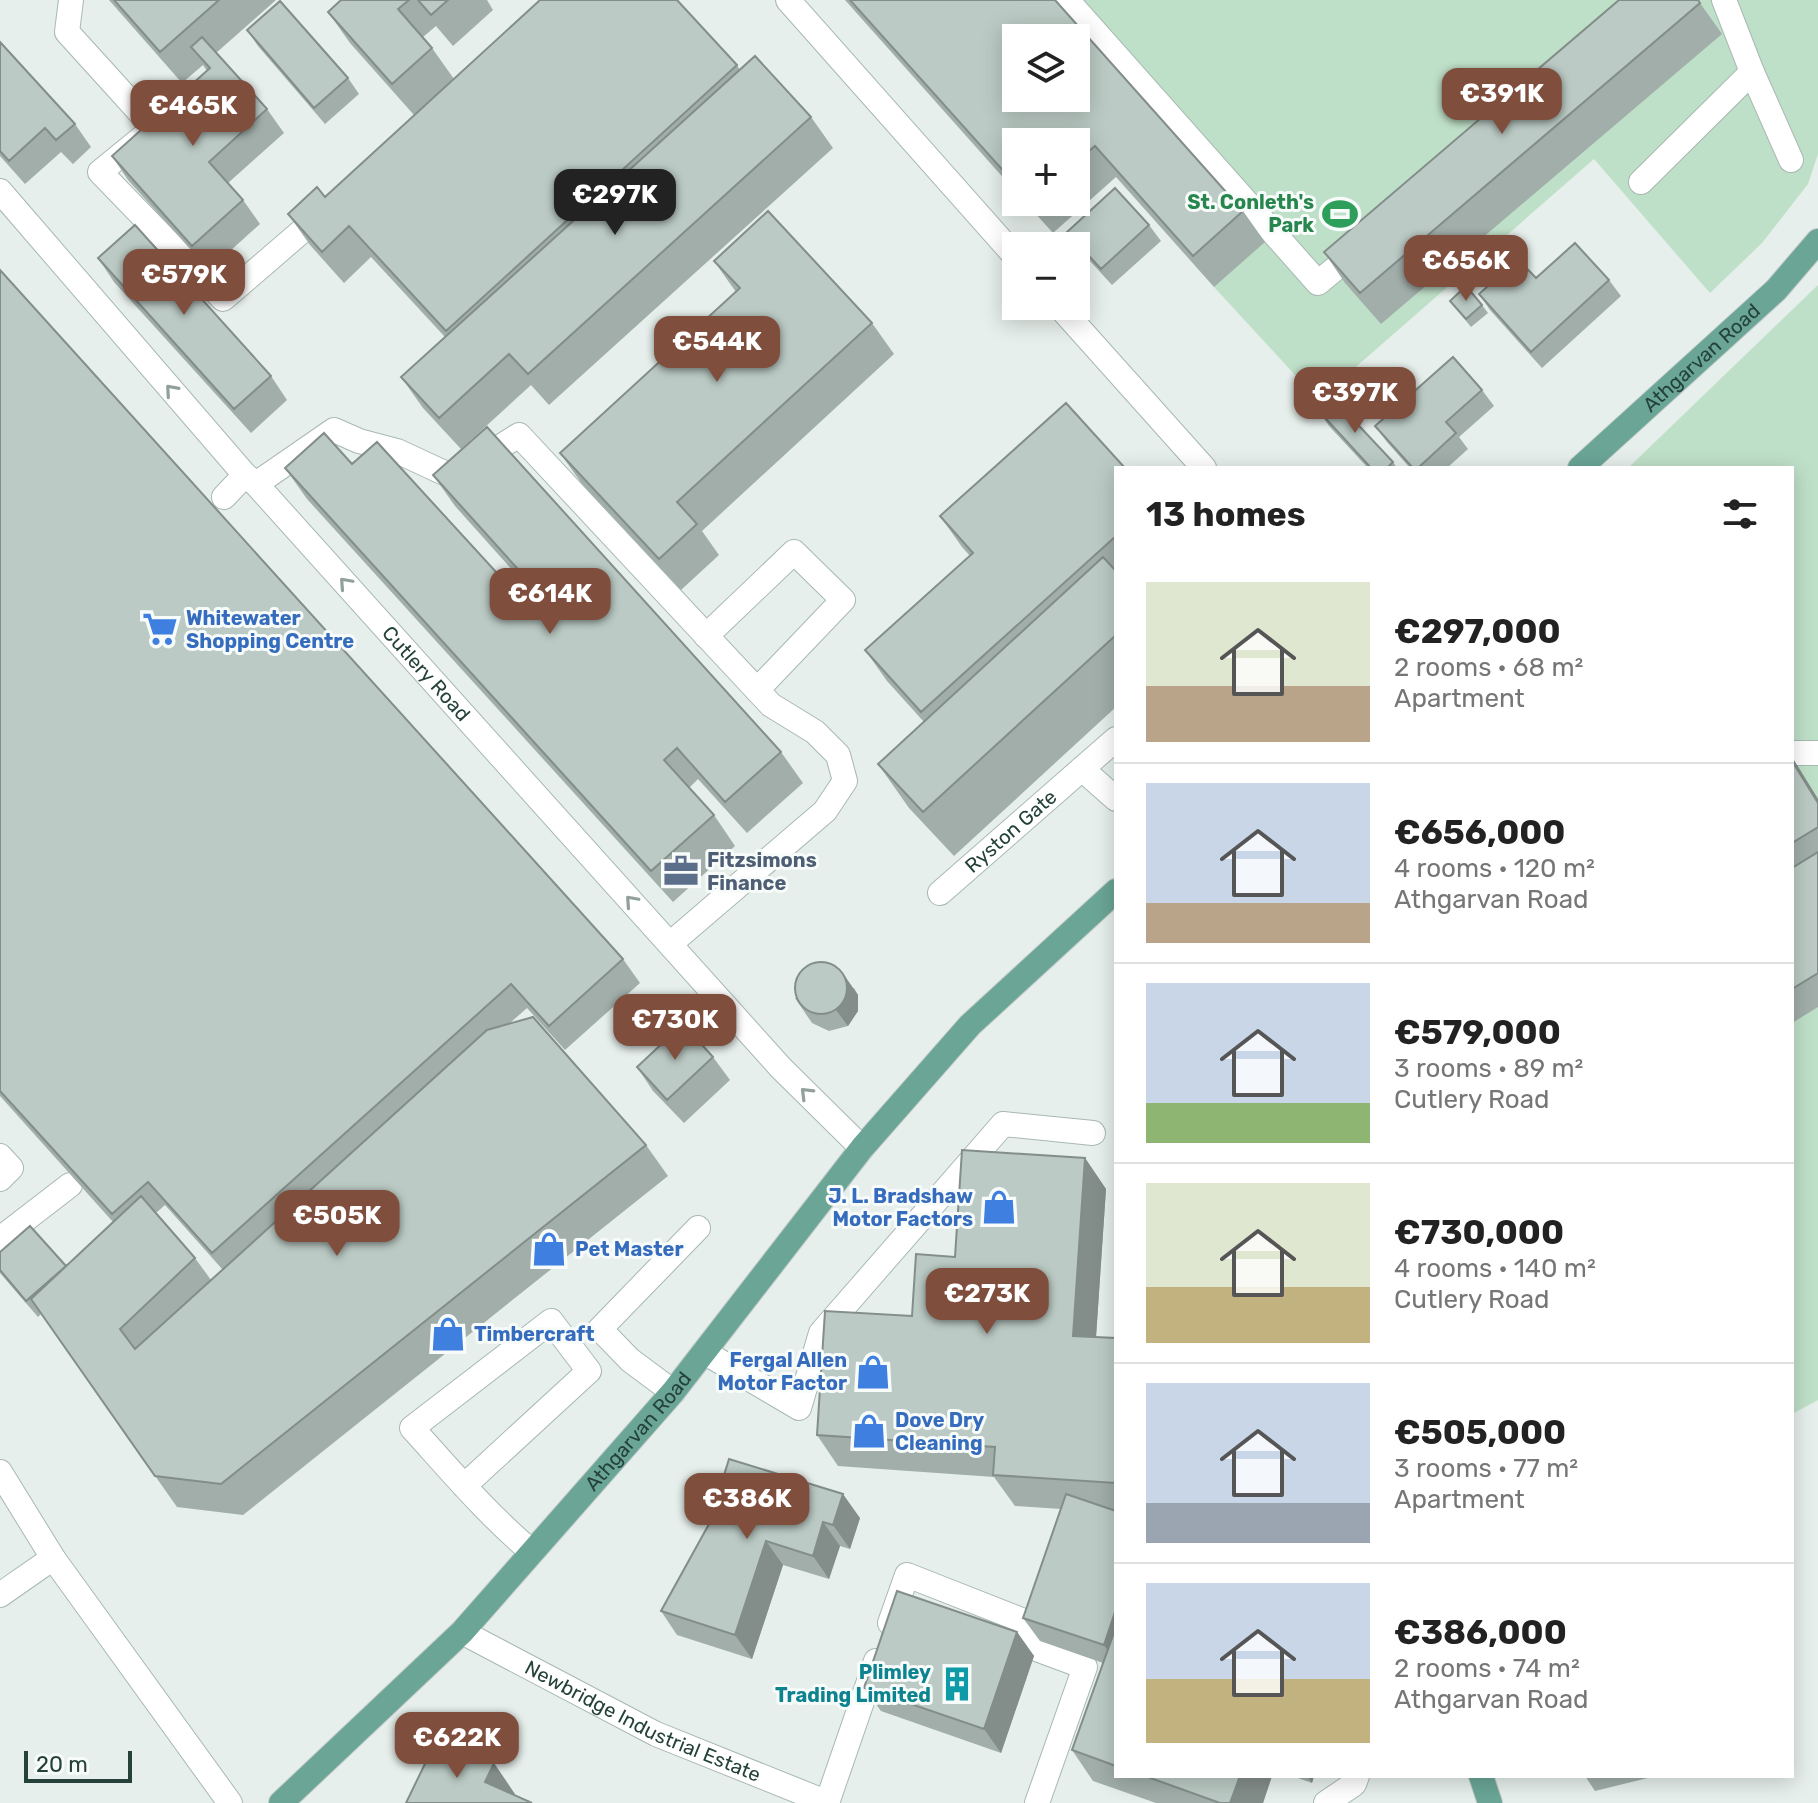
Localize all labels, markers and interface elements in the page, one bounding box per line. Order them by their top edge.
map controls [1002,24,1090,320]
button: layers [1002,24,1090,112]
pin: €391K [1446,68,1558,136]
text: €391K [1460,78,1544,109]
pin: €465K [137,80,249,148]
text: €465K [148,90,238,121]
button: + [1002,128,1090,216]
pin: €297K [559,169,671,237]
text: €297K [572,179,658,210]
place label: St. Conleth's Park [1187,190,1314,237]
sports icon: St. Conleth's Park [1321,195,1359,233]
button: − [1002,232,1090,320]
pin: €656K [1410,235,1522,303]
text: €656K [1422,245,1510,276]
pin: €579K [128,249,240,317]
text: €579K [141,259,227,290]
street label: Athgarvan Road [1638,299,1765,417]
pin: €544K [661,316,773,384]
text: €544K [672,326,762,357]
pin: €397K [1299,367,1411,435]
text: €397K [1312,377,1398,408]
one-way arrow [167,384,181,399]
icon: filters [1718,492,1762,536]
text: 13 homes [1146,494,1306,535]
pin: €614K [494,568,606,636]
one-way arrow [341,577,355,592]
text: €614K [508,578,592,609]
place label: Whitewater Shopping Centre [186,606,354,653]
supermarket icon: Whitewater Shopping Centre [141,610,179,648]
text: €297,000 [1394,611,1561,652]
icon: home [1210,614,1306,710]
street label: Cutlery Road [377,621,475,726]
text: 2 rooms · 68 m² [1394,652,1583,683]
text: Apartment [1394,683,1525,714]
street label: Ryston Gate [960,785,1062,878]
text: €656,000 [1394,812,1566,853]
icon: home [1210,815,1306,911]
place label: Fitzsimons Finance [707,848,817,895]
office icon: Fitzsimons Finance [662,852,700,890]
text: 4 rooms · 120 m² [1394,853,1595,884]
text: Athgarvan Road [1394,884,1588,915]
one-way arrow [626,896,641,910]
pin: €730K [619,994,731,1062]
text: €730K [631,1004,719,1035]
text: €579,000 [1394,1012,1561,1053]
icon: home [1210,1015,1306,1111]
text: 3 rooms · 89 m² [1394,1053,1583,1084]
text: Cutlery Road [1394,1084,1550,1115]
one-way arrow [801,1088,815,1102]
place label: J. L. Bradshaw Motor Factors [828,1184,973,1231]
shop icon: J. L. Bradshaw Motor Factors [980,1188,1018,1226]
pin: €505K [281,1190,393,1258]
text: €505K [293,1200,381,1231]
text: €730,000 [1394,1212,1564,1253]
icon: home [1210,1215,1306,1311]
shop icon: Pet Master [530,1230,568,1268]
place label: Pet Master [575,1237,684,1261]
text: 4 rooms · 140 m² [1394,1253,1596,1284]
pin: €273K [931,1268,1043,1336]
text: €273K [944,1278,1030,1309]
text: Cutlery Road [1394,1284,1550,1315]
shop icon: Timbercraft [429,1315,467,1353]
place label: Timbercraft [474,1322,595,1346]
place label: Fergal Allen Motor Factor [718,1348,847,1395]
shop icon: Fergal Allen Motor Factor [854,1353,892,1391]
street label: Athgarvan Road [580,1367,696,1496]
place label: Dove Dry Cleaning [895,1408,984,1455]
shop icon: Dove Dry Cleaning [850,1412,888,1450]
text: €505,000 [1394,1412,1566,1453]
icon: home [1210,1415,1306,1511]
text: 3 rooms · 77 m² [1394,1453,1578,1484]
pin: €386K [691,1473,803,1541]
text: €386K [702,1483,792,1514]
text: Apartment [1394,1484,1525,1515]
text: €386,000 [1394,1612,1567,1653]
icon: home [1210,1615,1306,1711]
text: 2 rooms · 74 m² [1394,1653,1580,1684]
street label: Newbridge Industrial Estate [521,1655,764,1787]
place label: Plimley Trading Limited [775,1660,931,1707]
building icon: Plimley Trading Limited [938,1665,976,1703]
text: Athgarvan Road [1394,1684,1588,1715]
pin: €622K [401,1712,513,1780]
text: €622K [413,1722,501,1753]
scale bar [24,1747,132,1783]
text: 20 m [36,1751,88,1778]

